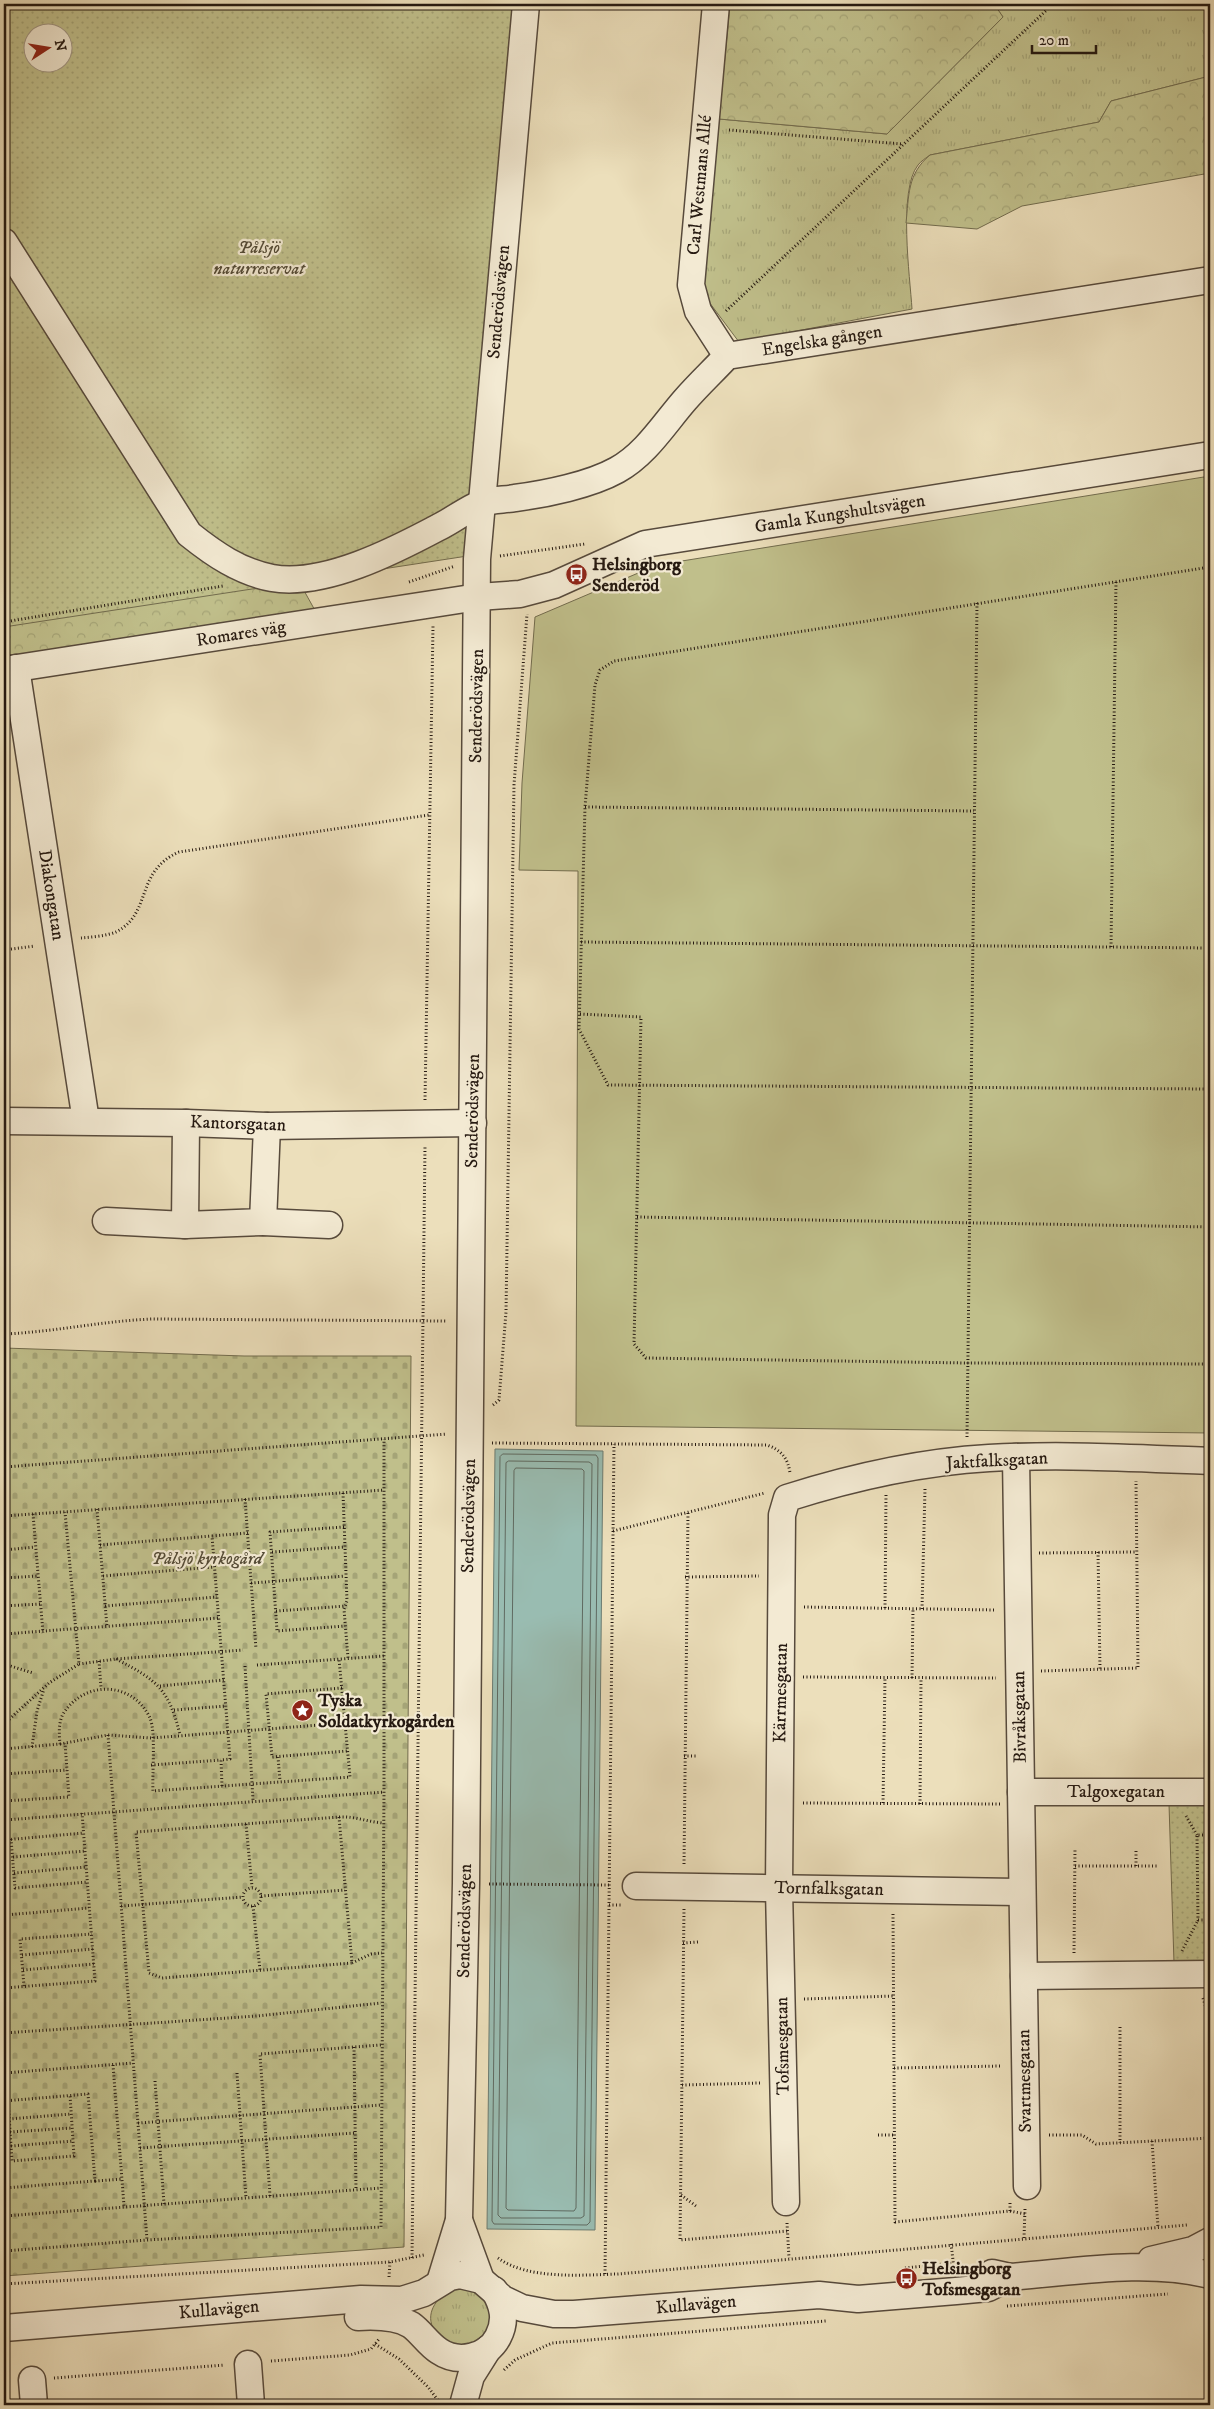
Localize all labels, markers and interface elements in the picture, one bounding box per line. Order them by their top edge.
north arrow [22,22,72,72]
scale bar [1032,22,1095,54]
text: 20 m [1039,31,1069,50]
text: N [50,38,70,53]
street label: Carl Westmans Allé [683,114,717,256]
park label: Pålsjö naturreservat [213,237,306,280]
street label: Senderödsvägen [483,244,515,360]
street label: Engelska gången [760,321,884,361]
street label: Gamla Kungshultsvägen [753,490,927,538]
place label: Helsingborg Senderöd [592,554,682,597]
bus stop icon: Helsingborg Senderöd [564,563,588,587]
street label: Romares väg [195,616,287,652]
street label: Senderödsvägen [465,648,489,763]
street label: Diakongatan [33,848,69,943]
street label: Senderödsvägen [461,1053,485,1168]
street label: Kantorsgatan [190,1111,287,1137]
street label: Jaktfalksgatan [943,1447,1049,1475]
street label: Senderödsvägen [457,1458,481,1573]
park label: Pålsjö kyrkogård [152,1548,265,1570]
street label: Kärrmesgatan [769,1642,793,1743]
street label: Bivråksgatan [1008,1670,1032,1763]
place label: Tyska Soldatkyrkogården [317,1690,455,1733]
place icon: Tyska Soldatkyrkogården [290,1699,314,1723]
street label: Talgoxegatan [1067,1781,1166,1803]
street label: Senderödsvägen [453,1863,477,1978]
street label: Tornfalksgatan [774,1877,885,1901]
street label: Tofsmesgatan [771,1996,795,2095]
street label: Svartmesgatan [1013,2029,1037,2133]
place label: Helsingborg Tofsmesgatan [921,2258,1021,2301]
bus stop icon: Helsingborg Tofsmesgatan [894,2267,918,2291]
street label: Kullavägen [655,2290,738,2319]
street label: Kullavägen [178,2295,261,2324]

